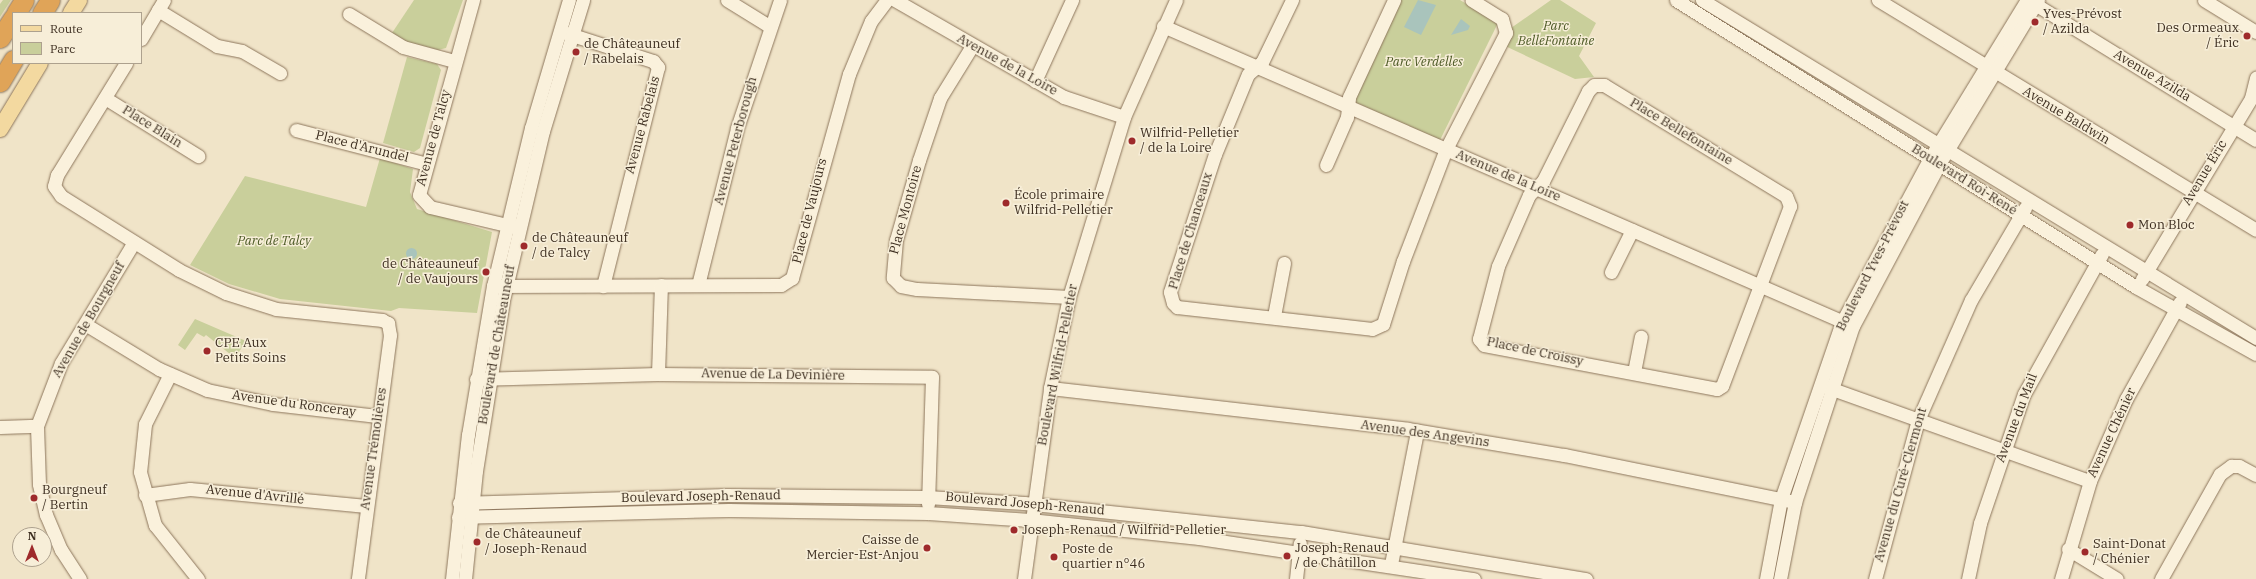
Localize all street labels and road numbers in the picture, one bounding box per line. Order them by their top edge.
street label: Avenue de la Loire [954,31,1060,99]
street label: Avenue Azilda [2111,47,2193,105]
street label: Avenue Rabelais [622,74,664,176]
street label: Avenue Peterborough [711,75,761,207]
street label: Avenue Baldwin [2020,84,2112,148]
street label: Avenue de Talcy [414,88,454,188]
street label: Place Bellefontaine [1627,95,1735,169]
street label: Place Blain [119,102,185,152]
street label: Place d'Arundel [314,128,410,166]
street label: Avenue Éric [2179,137,2231,209]
street label: Boulevard Roi-René [1908,141,2020,219]
street label: Avenue de la Loire [1453,147,1563,205]
street label: Place de Vaujours [789,157,831,265]
street label: Place Montoire [887,164,925,256]
street label: Place de Chanceaux [1166,171,1216,291]
street label: Boulevard Yves-Prévost [1833,198,1913,334]
street label: Avenue de Bourgneuf [49,259,129,381]
street label: Boulevard de Châteauneuf [475,264,519,426]
street label: Boulevard Wilfrid-Pelletier [1035,283,1081,447]
street label: Place de Croissy [1485,334,1585,370]
street label: Avenue de La Devinière [701,366,845,384]
street label: Avenue du Mail [1993,371,2041,465]
street label: Avenue Chénier [2084,386,2140,480]
street label: Avenue Trémolières [358,387,390,511]
street label: Avenue du Ronceray [231,388,357,420]
street label: Avenue du Curé-Clermont [1871,406,1931,564]
street label: Avenue des Angevins [1360,417,1490,451]
street label: Avenue d'Avrillé [205,482,305,508]
street label: Boulevard Joseph-Renaud [621,488,781,506]
street label: Boulevard Joseph-Renaud [945,489,1105,519]

